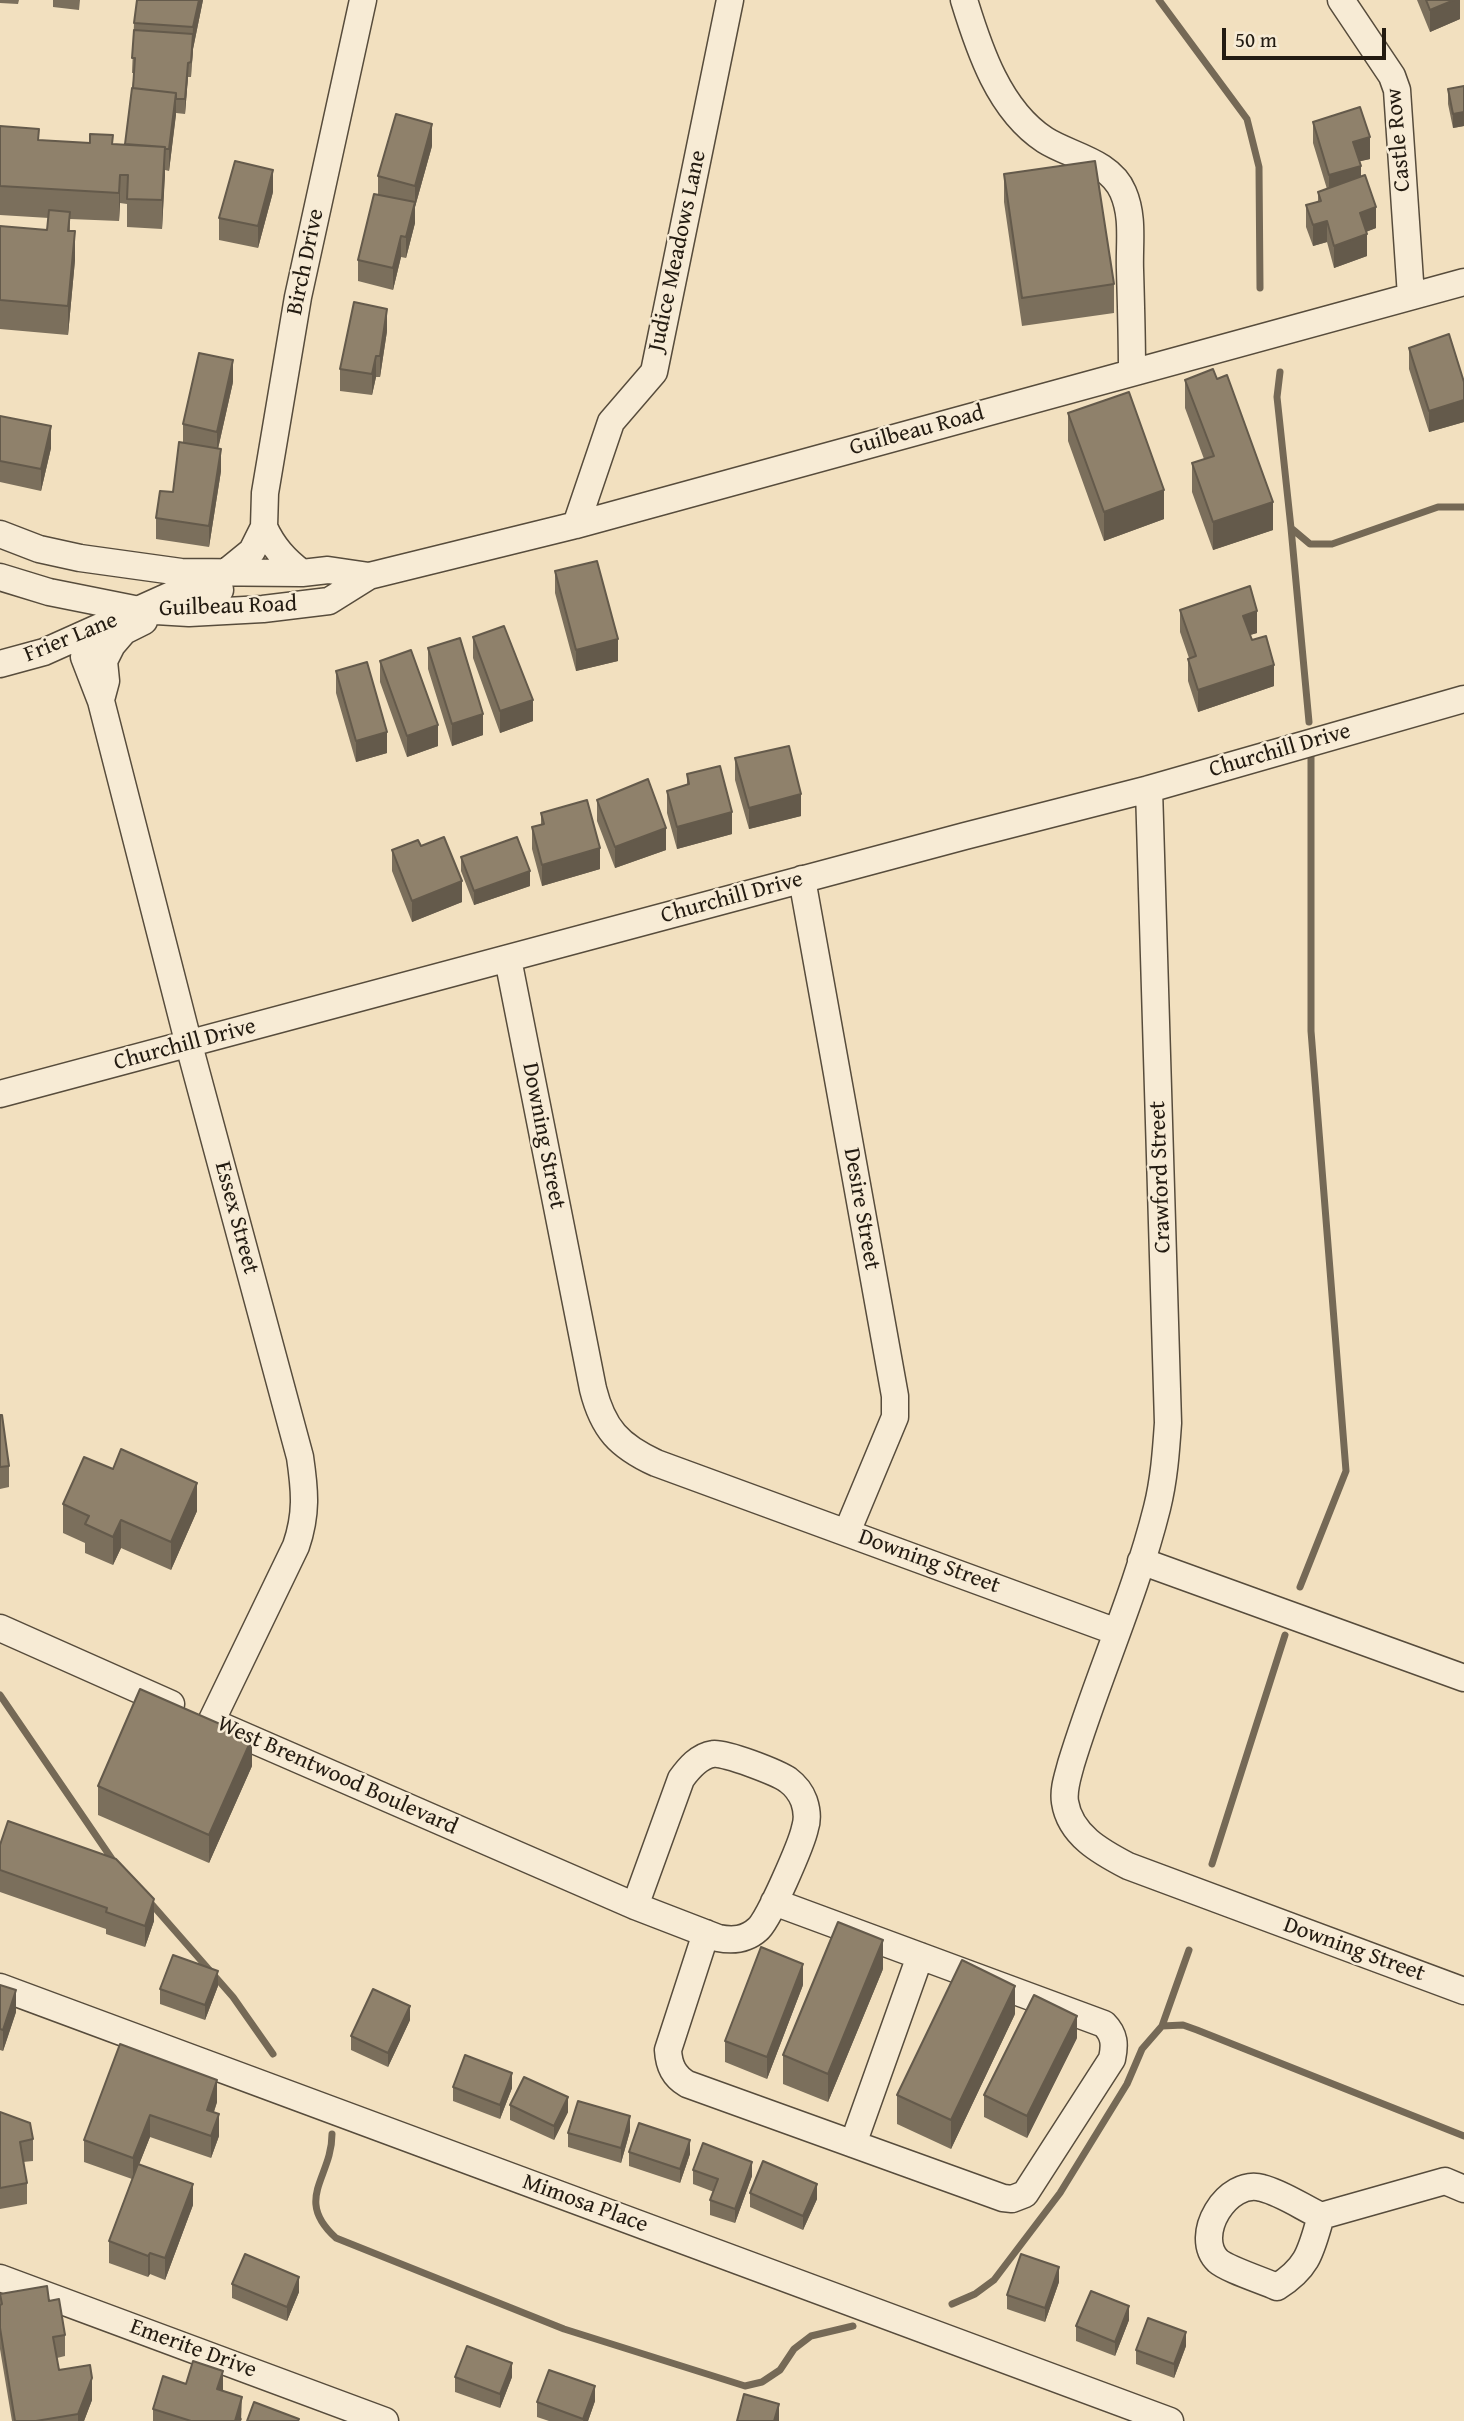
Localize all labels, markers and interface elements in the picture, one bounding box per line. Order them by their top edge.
scale bar [1226,14,1390,58]
text: 50 m [1235,24,1277,55]
street label: Castle Row [1381,87,1417,193]
street label: Judice Meadows Lane [643,148,713,354]
street label: Birch Drive [281,206,331,318]
street label: Guilbeau Road [847,400,987,462]
street label: Guilbeau Road [159,591,297,623]
street label: Frier Lane [20,607,122,669]
street label: Churchill Drive [1206,718,1354,784]
street label: Churchill Drive [658,866,806,930]
street label: Churchill Drive [111,1013,259,1077]
street label: Downing Street [515,1060,571,1212]
street label: Crawford Street [1145,1100,1177,1254]
street label: Desire Street [837,1146,885,1272]
street label: Essex Street [208,1159,264,1277]
street label: Downing Street [854,1524,1004,1600]
street label: West Brentwood Boulevard [212,1710,462,1842]
street label: Downing Street [1279,1912,1429,1988]
street label: Mimosa Place [518,2169,652,2239]
street label: Emerite Drive [126,2313,260,2385]

